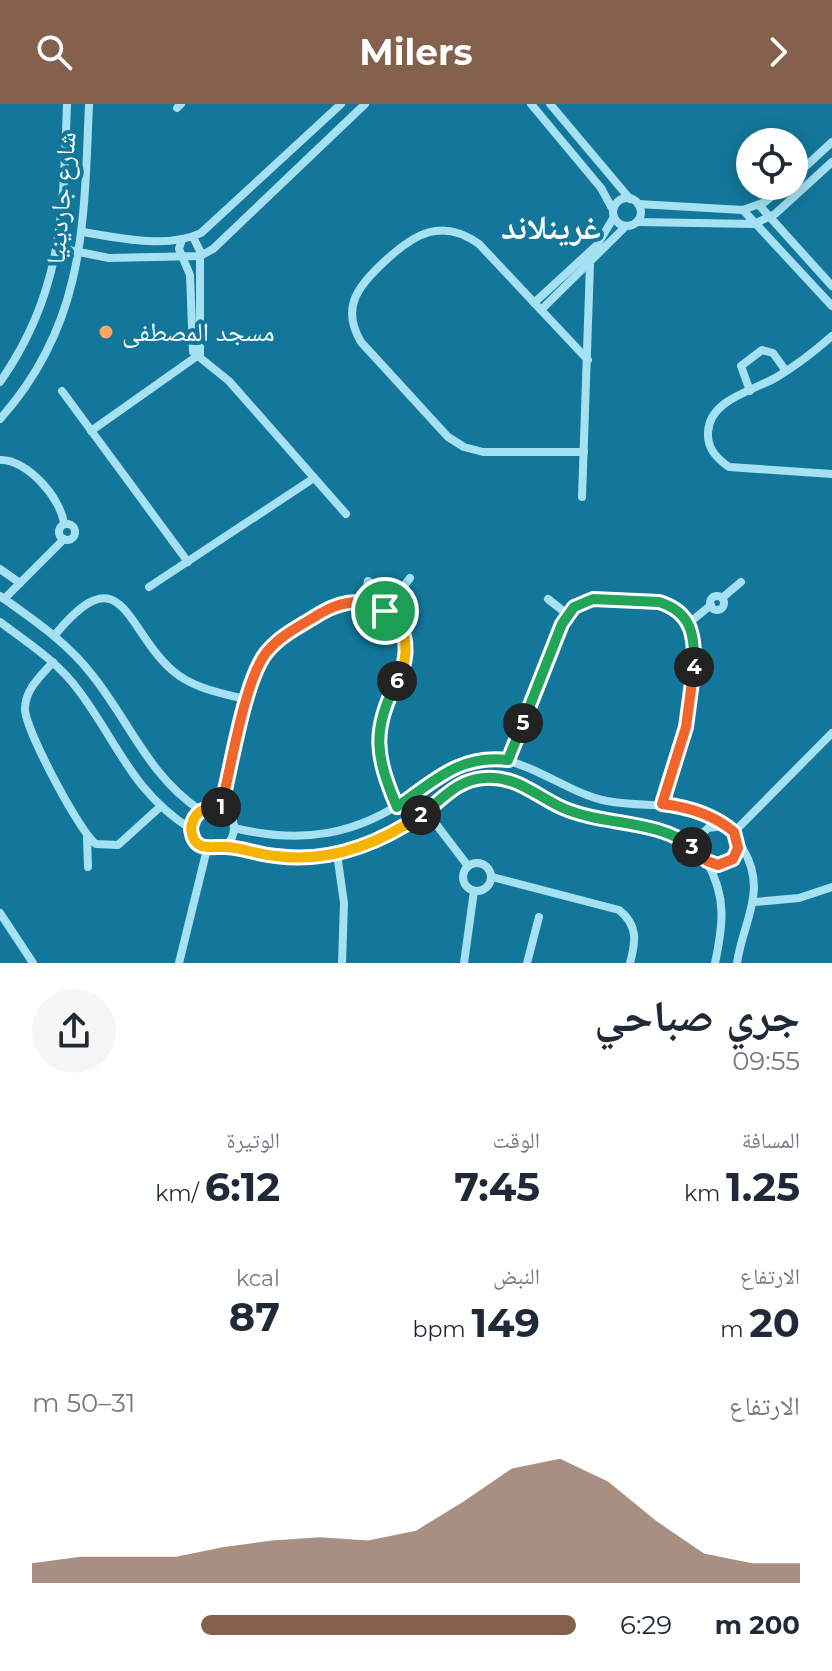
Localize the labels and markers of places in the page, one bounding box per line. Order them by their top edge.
place label: مسجد المصطفى [122,316,275,348]
marker: مسجد المصطفى [97,323,115,341]
pin [351,577,419,645]
pin: 4 [674,647,714,687]
pin: 6 [377,661,417,701]
pin: 5 [503,703,543,743]
pin: 1 [201,787,241,827]
pin: 2 [401,795,441,835]
pin: 3 [672,827,712,867]

